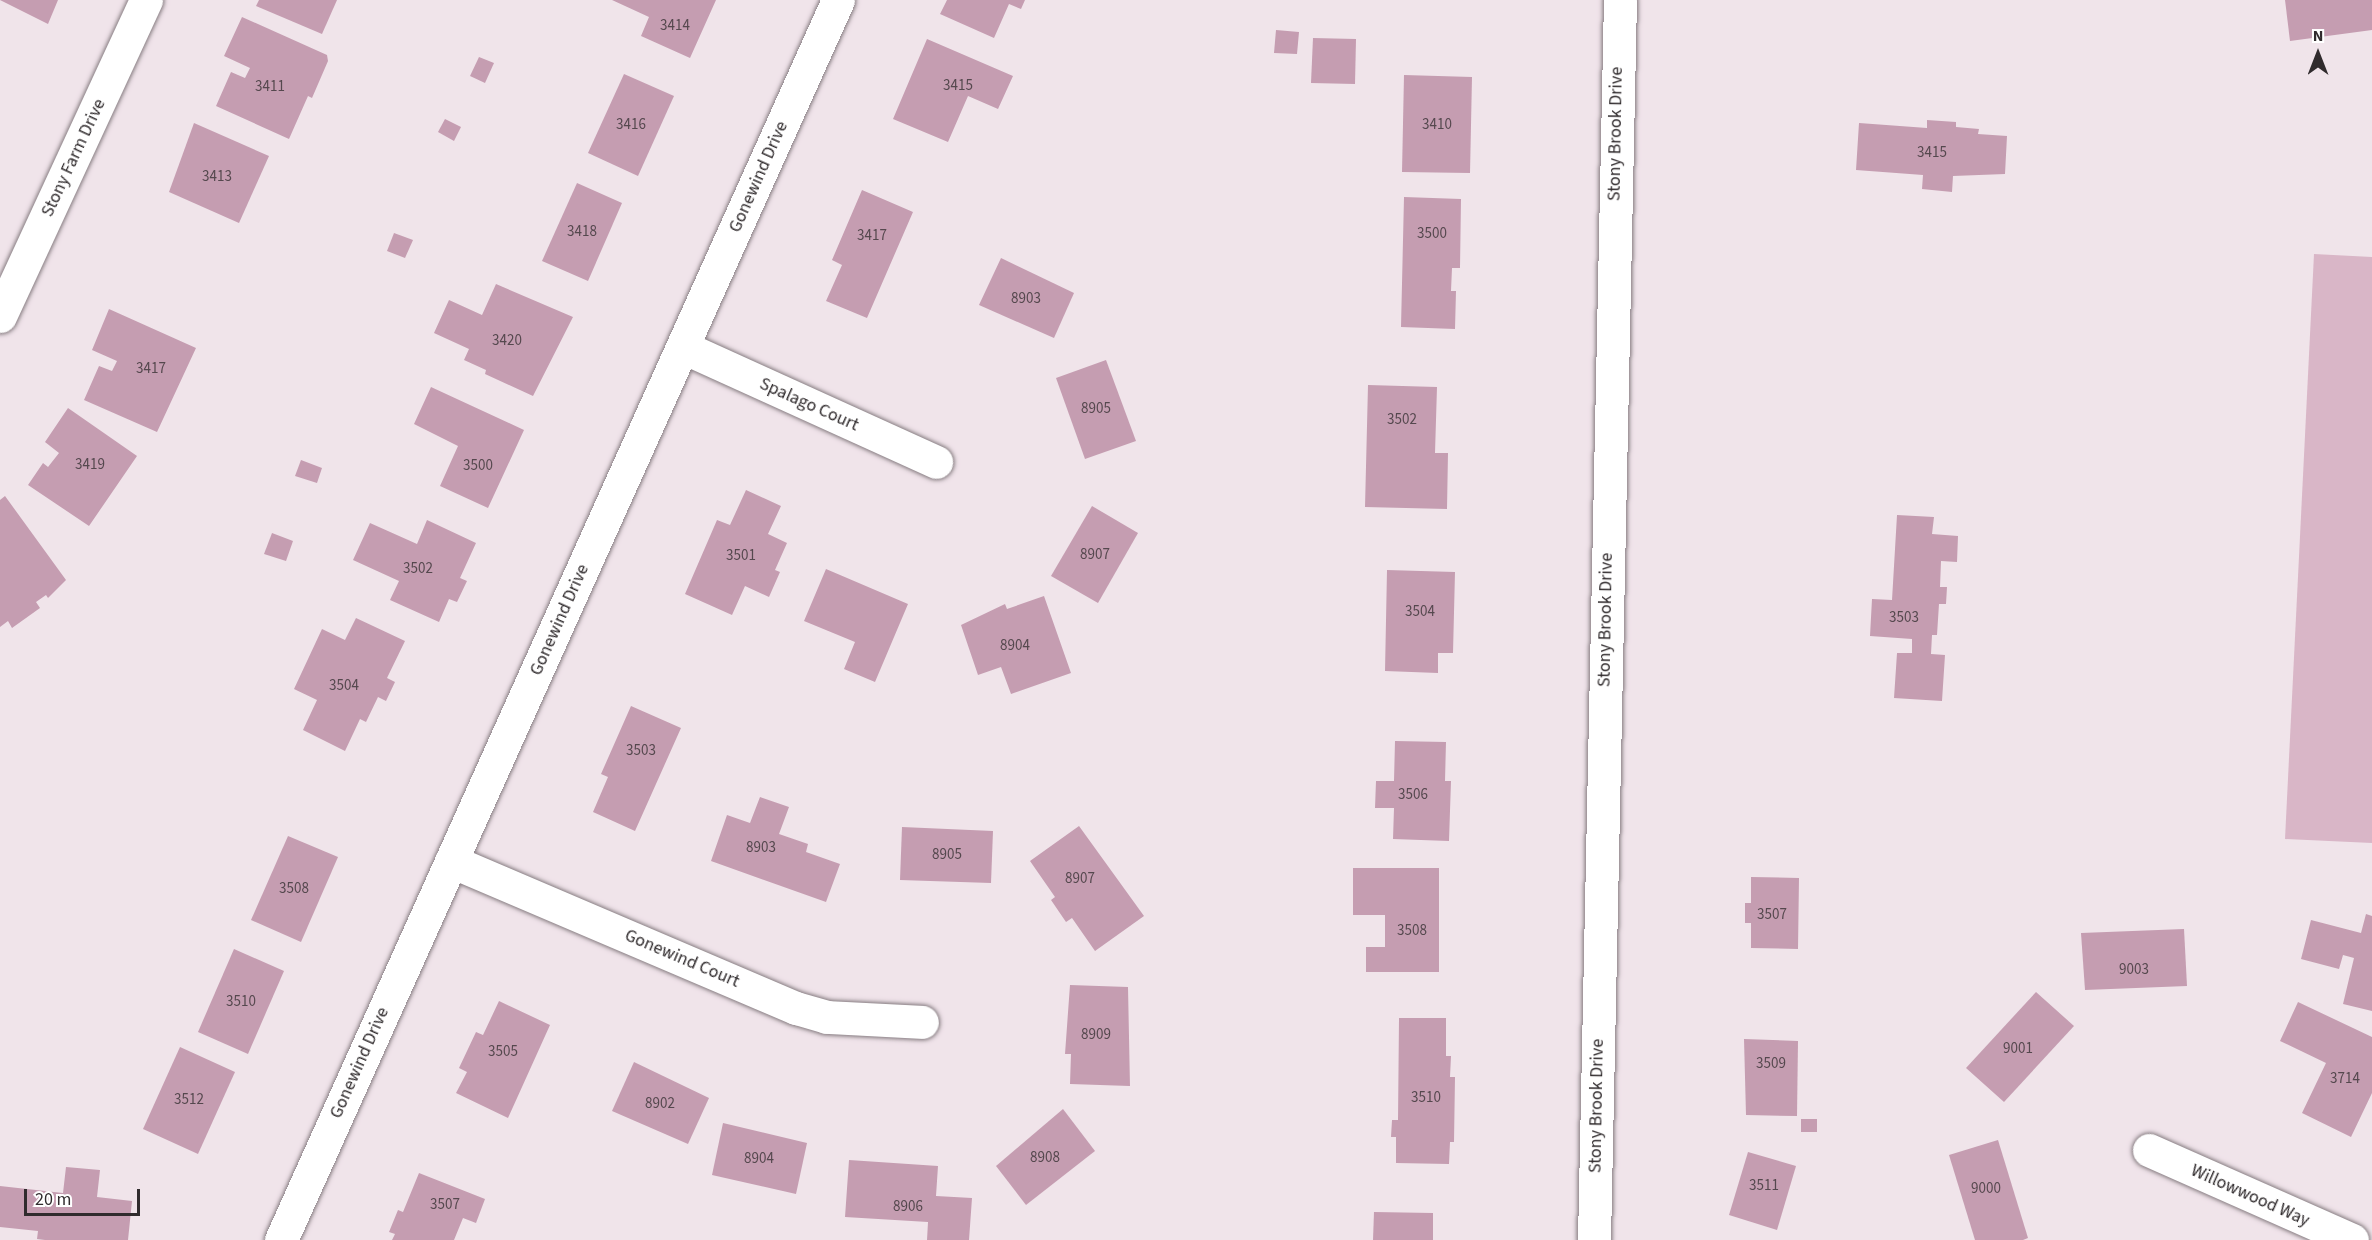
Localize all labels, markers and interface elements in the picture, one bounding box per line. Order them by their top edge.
house number: 3414 [660,17,690,35]
north arrow [2288,24,2348,84]
text: N [2313,25,2323,47]
street label: Stony Brook Drive [1604,67,1628,201]
house number: 3415 [943,77,973,95]
house number: 3411 [255,78,285,96]
street label: Stony Farm Drive [37,96,111,220]
house number: 3416 [616,116,646,134]
house number: 3410 [1422,116,1452,134]
street label: Gonewind Drive [725,118,793,236]
house number: 3415 [1917,144,1947,162]
house number: 3413 [202,168,232,186]
house number: 3418 [567,223,597,241]
house number: 3500 [1417,225,1447,243]
house number: 3417 [857,227,887,245]
house number: 8903 [1011,290,1041,308]
house number: 3420 [492,332,522,350]
house number: 3417 [136,360,166,378]
street label: Spalago Court [756,373,862,437]
house number: 8905 [1081,400,1111,418]
house number: 3502 [1387,411,1417,429]
house number: 3419 [75,456,105,474]
house number: 3500 [463,457,493,475]
house number: 8907 [1080,546,1110,564]
house number: 3501 [726,547,756,565]
street label: Stony Brook Drive [1594,553,1618,687]
house number: 3502 [403,560,433,578]
street label: Gonewind Drive [526,561,594,679]
house number: 3504 [1405,603,1435,621]
house number: 3503 [1889,609,1919,627]
house number: 8904 [1000,637,1030,655]
house number: 3504 [329,677,359,695]
house number: 3503 [626,742,656,760]
house number: 3506 [1398,786,1428,804]
house number: 8903 [746,839,776,857]
house number: 8905 [932,846,962,864]
house number: 8907 [1065,870,1095,888]
house number: 3508 [279,880,309,898]
house number: 3507 [1757,906,1787,924]
house number: 3508 [1397,922,1427,940]
street label: Gonewind Court [621,925,743,993]
house number: 9003 [2119,961,2149,979]
house number: 3510 [226,993,256,1011]
street label: Gonewind Drive [326,1004,394,1122]
house number: 8909 [1081,1026,1111,1044]
street label: Stony Brook Drive [1585,1039,1609,1173]
house number: 9001 [2003,1040,2033,1058]
house number: 3505 [488,1043,518,1061]
house number: 3509 [1756,1055,1786,1073]
house number: 3714 [2330,1070,2360,1088]
house number: 3510 [1411,1089,1441,1107]
house number: 3512 [174,1091,204,1109]
house number: 8902 [645,1095,675,1113]
house number: 8908 [1030,1149,1060,1167]
house number: 8904 [744,1150,774,1168]
street label: Willowwood Way [2187,1160,2313,1232]
scale bar [27,1177,142,1215]
house number: 3511 [1749,1177,1779,1195]
house number: 9000 [1971,1180,2001,1198]
text: 20 m [35,1187,71,1212]
house number: 3507 [430,1196,460,1214]
house number: 8906 [893,1198,923,1216]

